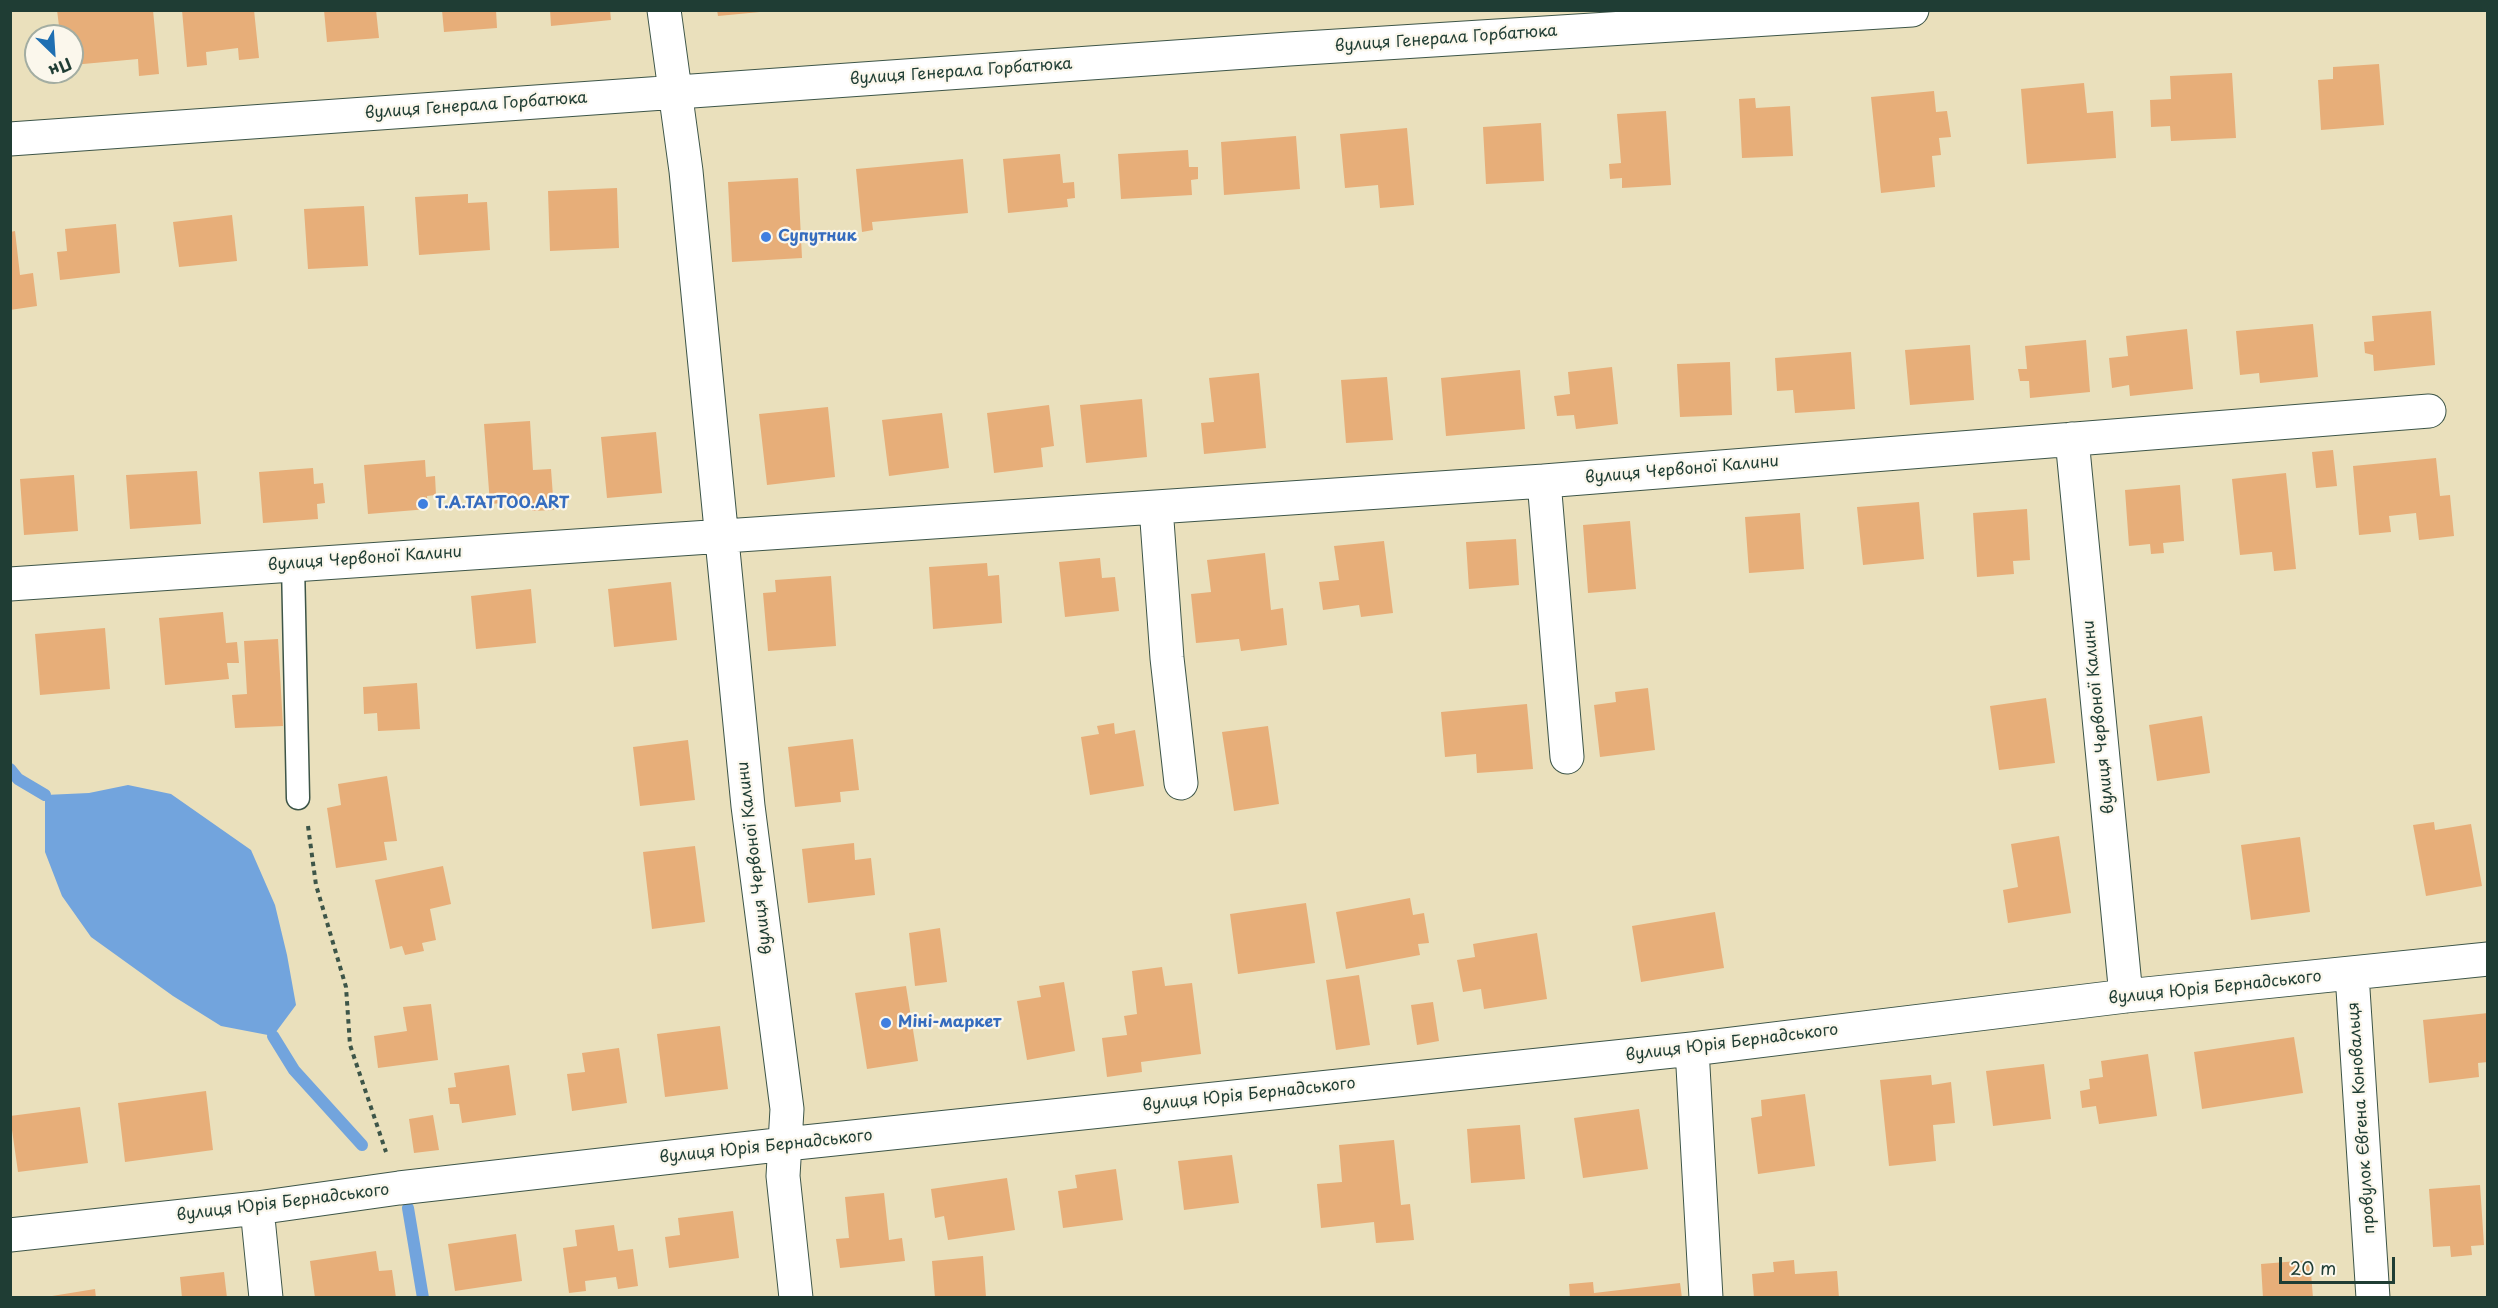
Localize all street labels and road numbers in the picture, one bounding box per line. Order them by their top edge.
street label: вулиця Генерала Горбатюка [1334,22,1558,56]
street label: вулиця Генерала Горбатюка [849,55,1073,89]
street label: вулиця Генерала Горбатюка [364,89,588,123]
street label: вулиця Червоної Калини [1584,452,1780,488]
street label: вулиця Червоної Калини [267,543,463,575]
street label: вулиця Червоної Калини [2079,619,2119,815]
street label: вулиця Червоної Калини [734,760,776,956]
street label: вулиця Юрія Бернадського [2108,967,2322,1009]
street label: провулок Євгена Коновальця [2344,1001,2380,1235]
street label: вулиця Юрія Бернадського [1625,1020,1839,1066]
street label: вулиця Юрія Бернадського [1142,1074,1356,1116]
street label: вулиця Юрія Бернадського [659,1126,873,1168]
street label: вулиця Юрія Бернадського [176,1180,390,1226]

